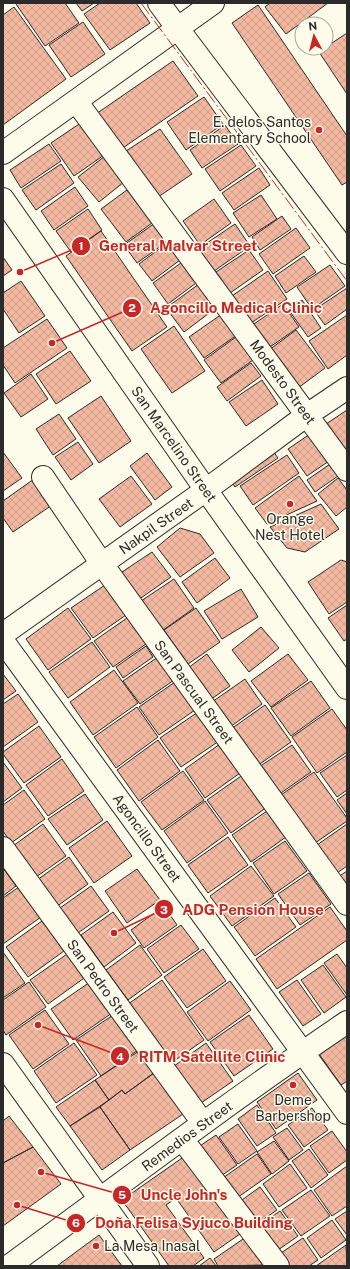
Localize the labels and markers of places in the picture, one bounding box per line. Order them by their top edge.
place label: E. delos Santos Elementary School [188,114,311,146]
marker: E. delos Santos Elementary School [314,125,324,135]
callout: General Malvar Street [71,233,265,260]
callout: Agoncillo Medical Clinic [122,294,330,321]
marker: Orange Nest Hotel [285,499,295,509]
place label: Orange Nest Hotel [255,511,325,543]
callout: ADG Pension House [154,896,332,923]
callout: RITM Satellite Clinic [110,1043,293,1070]
marker: Deme Barbershop [288,1080,298,1090]
place label: Deme Barbershop [255,1092,331,1124]
callout: Uncle John's [112,1182,235,1209]
callout: Doña Felisa Syjuco Building [66,1209,301,1236]
place label: La Mesa Inasal [104,1238,200,1254]
marker: La Mesa Inasal [91,1241,101,1251]

